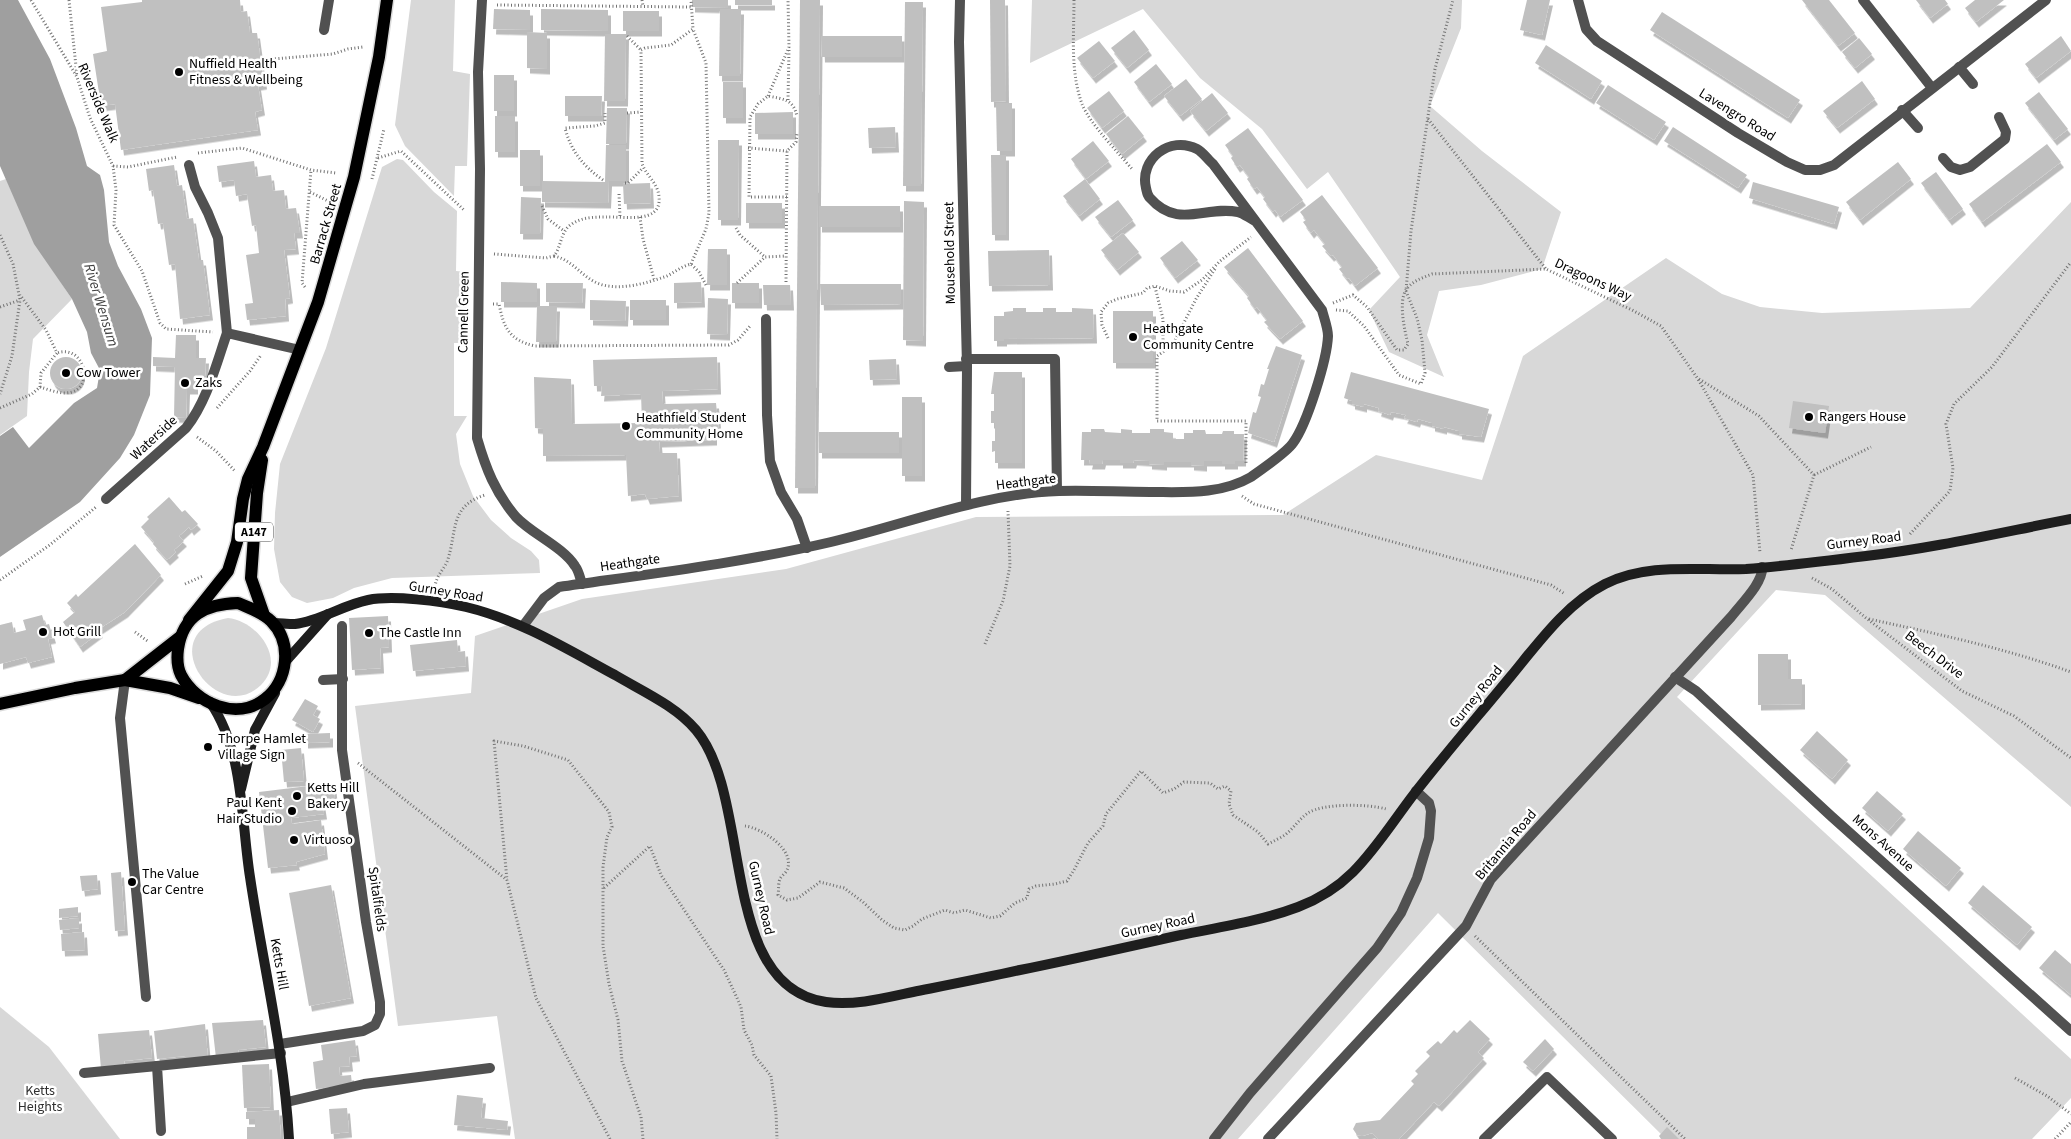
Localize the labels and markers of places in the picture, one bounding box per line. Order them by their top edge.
place label: Nuffield Health Fitness & Wellbeing [189,54,302,90]
marker: Nuffield Health Fitness & Wellbeing [173,66,185,78]
place label: Heathgate Community Centre [1143,319,1254,355]
marker: Heathgate Community Centre [1127,331,1139,343]
place label: Cow Tower [76,363,140,383]
marker: Cow Tower [60,367,72,379]
place label: Zaks [195,373,222,393]
marker: Zaks [179,377,191,389]
place label: Rangers House [1819,407,1906,427]
place label: Heathfield Student Community Home [636,408,747,444]
marker: Rangers House [1803,411,1815,423]
marker: Heathfield Student Community Home [620,420,632,432]
place label: Hot Grill [53,622,102,642]
place label: The Castle Inn [379,623,462,643]
marker: Hot Grill [37,626,49,638]
marker: The Castle Inn [363,627,375,639]
place label: Thorpe Hamlet Village Sign [218,729,306,765]
marker: Thorpe Hamlet Village Sign [202,741,214,753]
place label: Ketts Hill Bakery [307,778,360,814]
marker: Ketts Hill Bakery [291,790,303,802]
place label: Paul Kent Hair Studio [216,793,282,829]
marker: Paul Kent Hair Studio [286,805,298,817]
place label: Virtuoso [304,830,353,850]
marker: Virtuoso [288,834,300,846]
place label: The Value Car Centre [142,864,204,900]
marker: The Value Car Centre [126,876,138,888]

